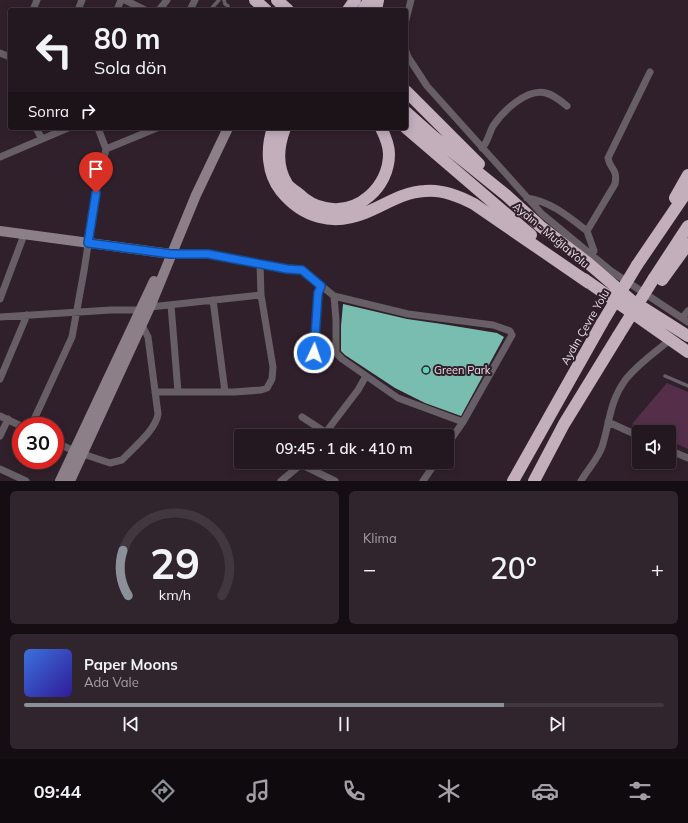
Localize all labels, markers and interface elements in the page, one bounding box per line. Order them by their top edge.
text: 80 m [94,21,160,56]
icon: left [28,24,80,76]
text: Sola dön [94,56,167,79]
icon: right [77,100,99,122]
text: Sonra [28,102,69,121]
pin [79,152,113,193]
icon: arrive [85,158,107,180]
street label: Aydın - Muğla Yolu [510,199,592,271]
street label: Aydın Çevre Yolu [558,287,612,367]
position arrow [293,332,335,374]
place label: Green Park [434,363,491,377]
marker: Green Park [421,365,431,375]
speed limit sign: 30 [12,417,64,469]
map controls [632,425,676,469]
button: sound [632,425,676,469]
text: 09:45 · 1 dk · 410 m [275,439,413,458]
text: Klima [363,530,397,546]
text: 29 [150,536,199,588]
text: 20° [490,549,537,587]
text: − [363,555,376,583]
text: + [651,555,664,583]
text: km/h [158,585,191,603]
text: Paper Moons [84,655,178,674]
text: Ada Vale [84,674,139,690]
icon: previous [120,713,142,735]
icon: pause [333,713,355,735]
icon: next [546,713,568,735]
icon: directions [149,777,177,805]
icon: music [244,777,272,805]
icon: phone [340,777,368,805]
icon: climate [435,777,463,805]
icon: car [531,777,559,805]
icon: filters [626,777,654,805]
text: 09:44 [34,780,81,803]

